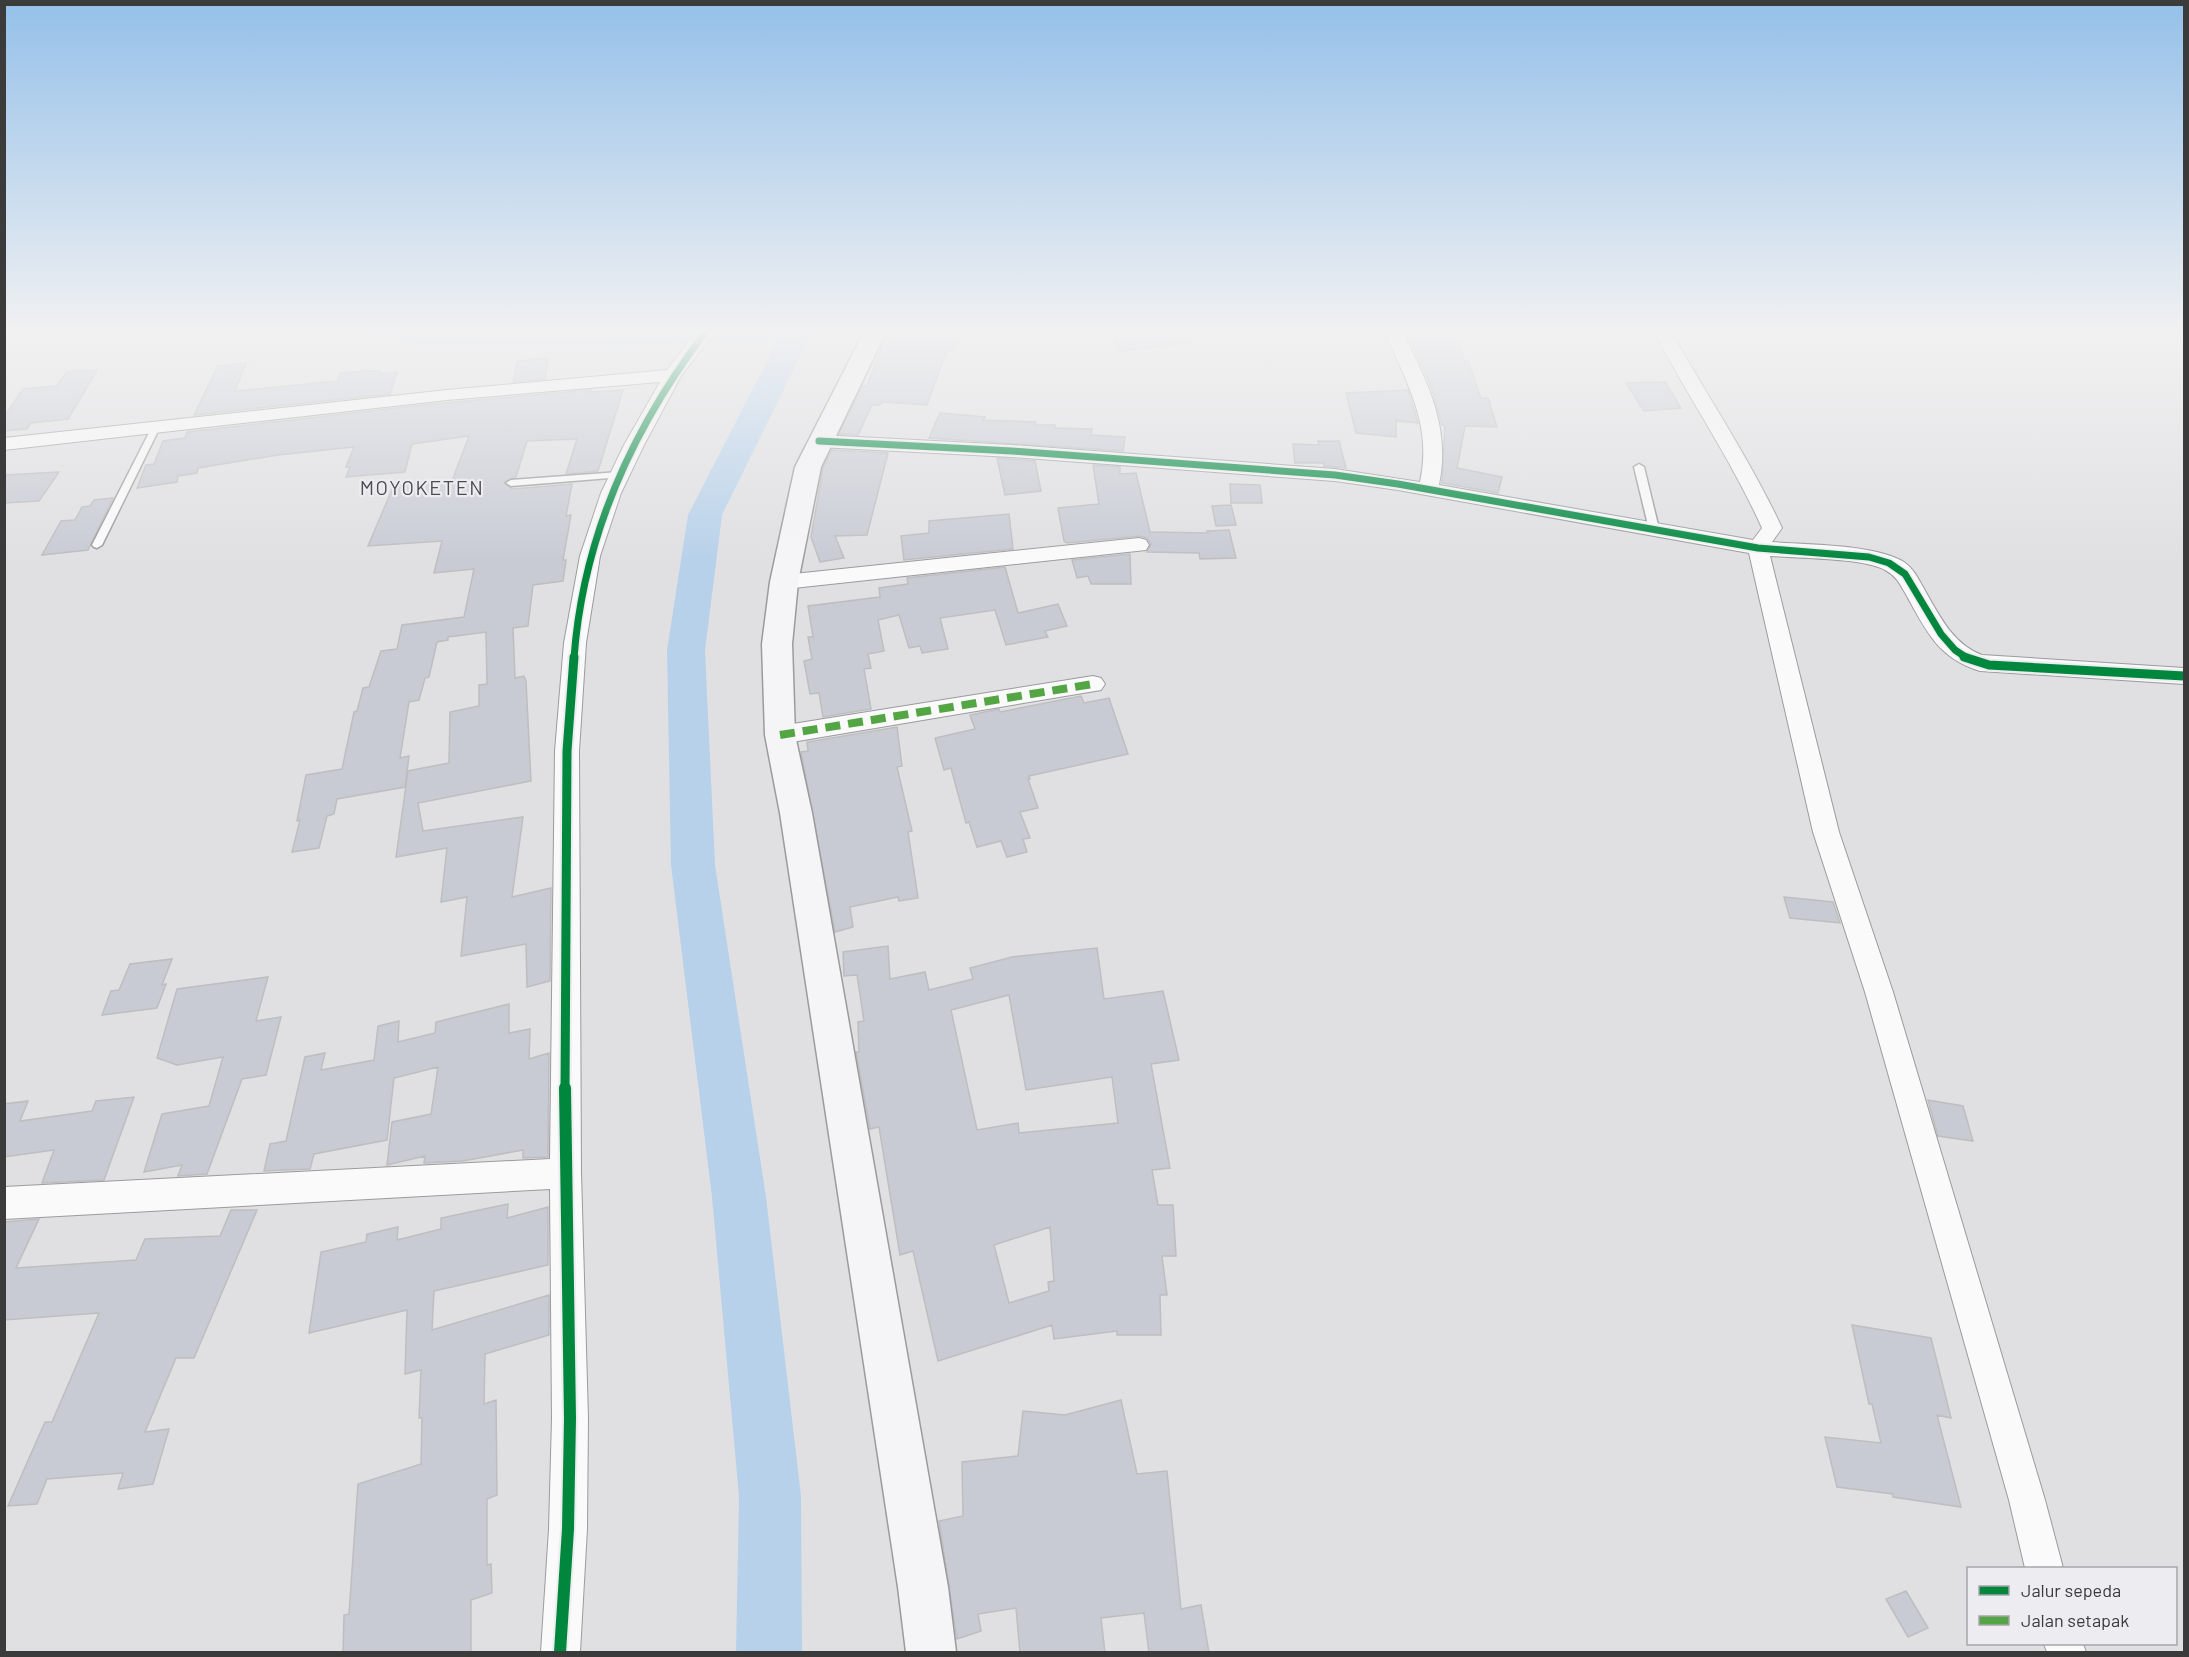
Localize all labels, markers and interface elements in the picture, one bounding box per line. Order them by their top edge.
district label: MOYOKETEN [360,475,484,499]
legend [1967,1567,2177,1645]
text: Jalur sepeda [2021,1579,2121,1601]
text: Jalan setapak [2021,1609,2129,1631]

